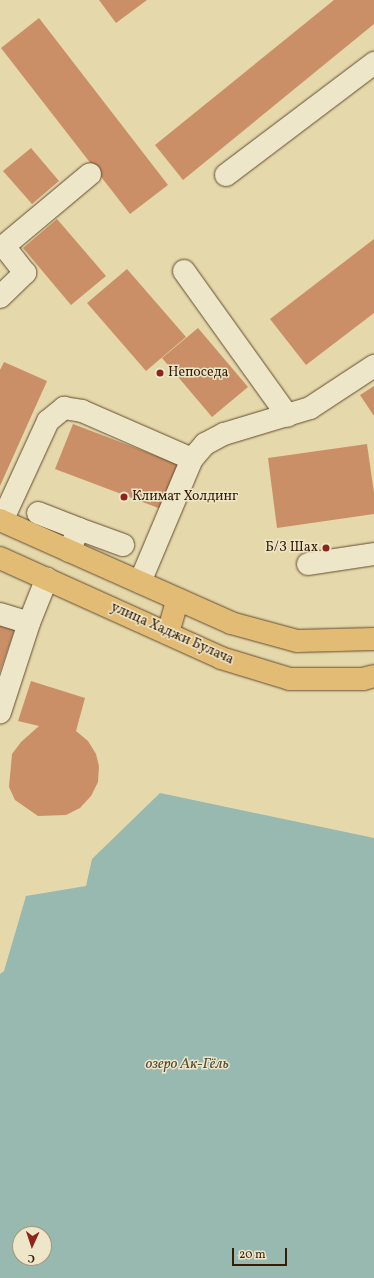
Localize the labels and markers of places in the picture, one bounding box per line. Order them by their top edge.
place label: Непоседа [168,365,229,381]
marker: Непоседа [155,368,165,378]
place label: Климат Холдинг [132,489,238,505]
marker: Климат Холдинг [119,492,129,502]
place label: Б/З Шах [265,540,318,556]
marker: Б/З Шах [321,543,331,553]

